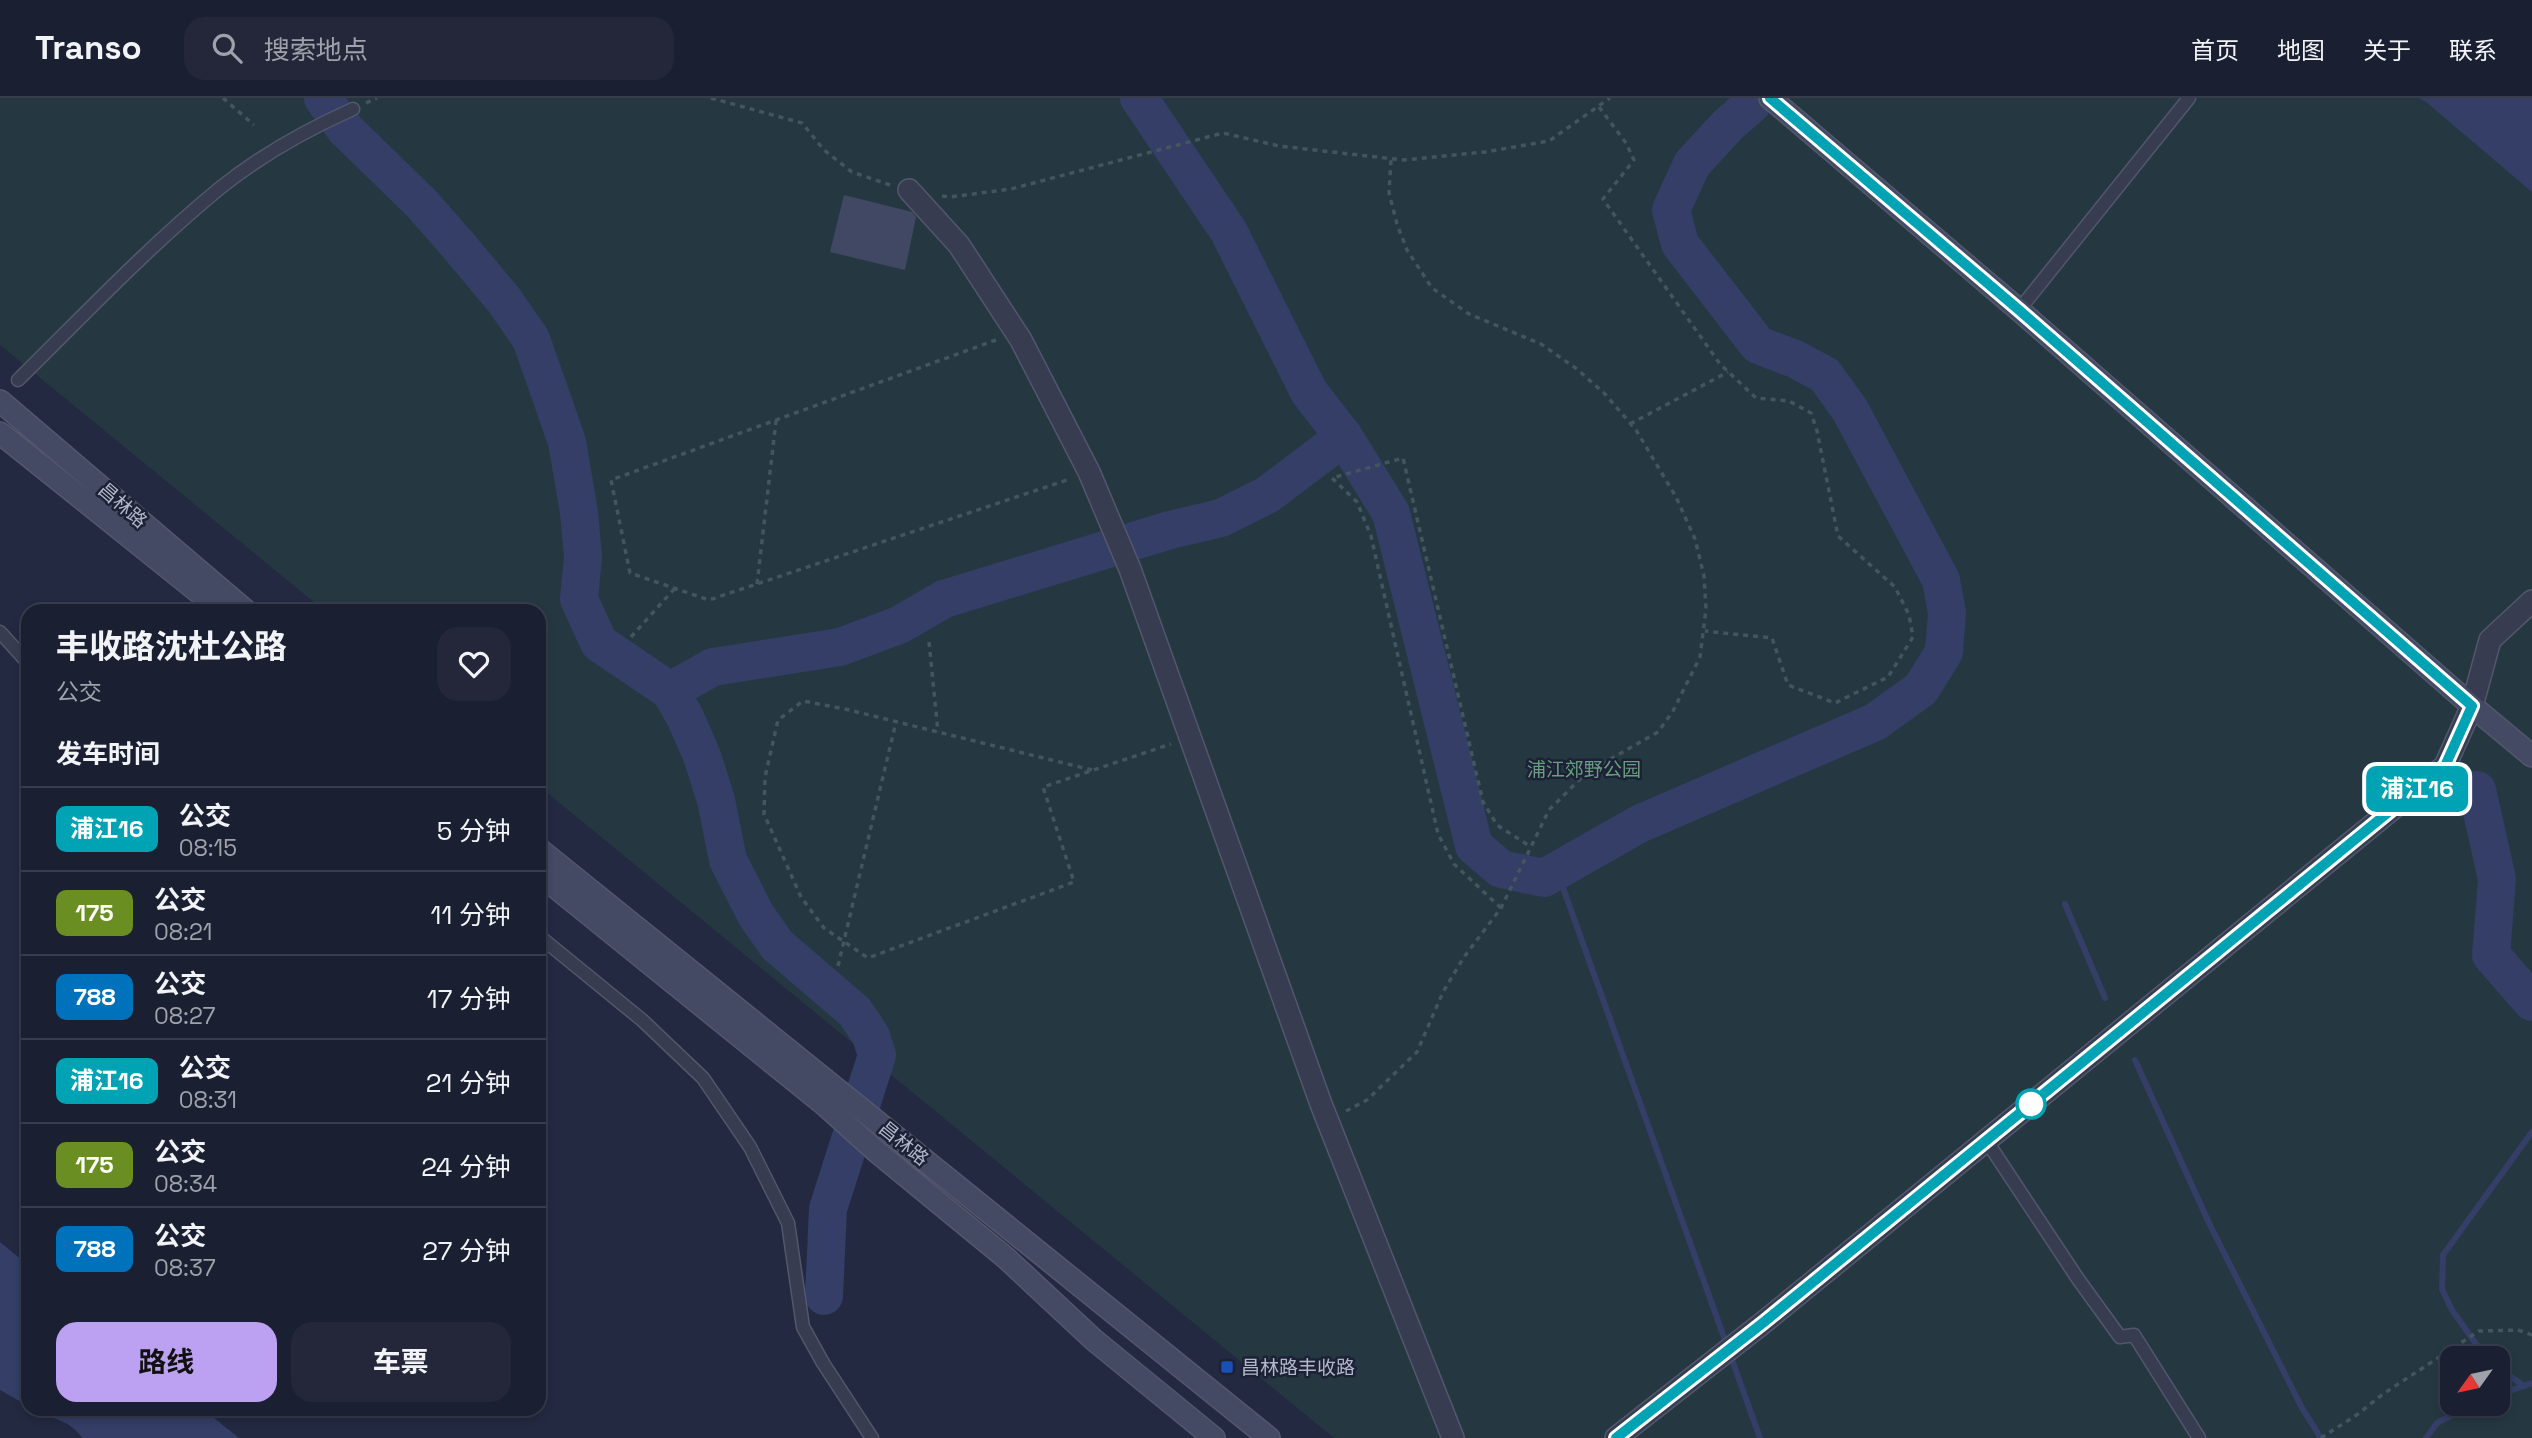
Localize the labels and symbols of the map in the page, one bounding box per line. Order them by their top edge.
street label: 昌林路 [93,477,152,534]
park label: 浦江郊野公园 [1527,757,1641,782]
line badge: 浦江16 [2368,766,2466,812]
unlabelled marker [2016,1089,2046,1119]
street label: 昌林路 [874,1116,934,1171]
north arrow [2440,1346,2510,1416]
place label: 昌林路丰收路 [1241,1355,1355,1380]
marker: 昌林路丰收路 [1219,1359,1235,1375]

